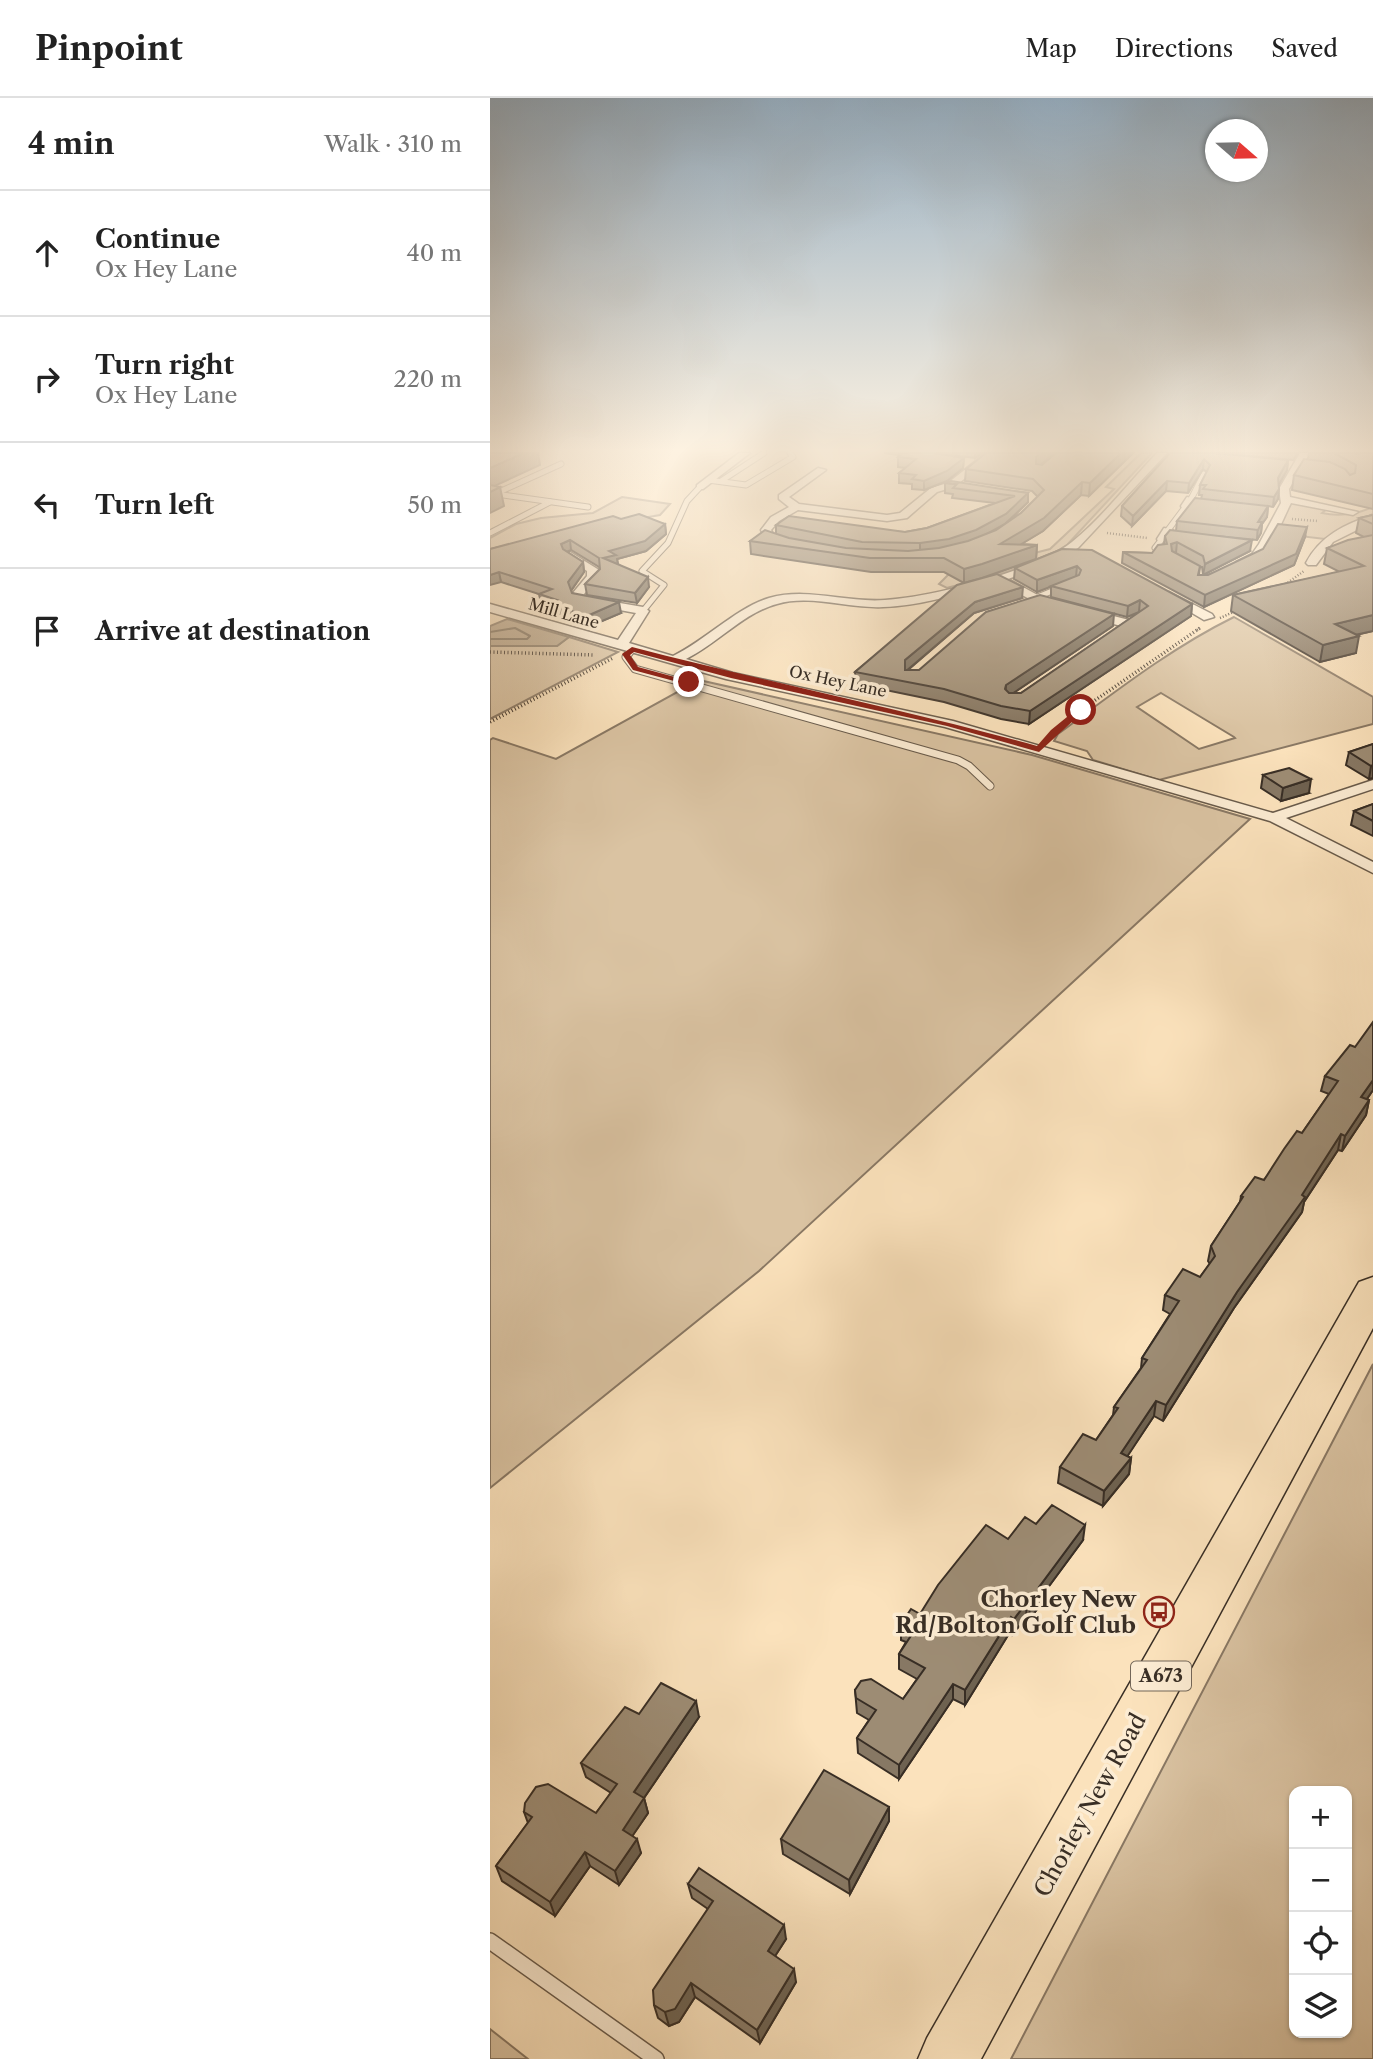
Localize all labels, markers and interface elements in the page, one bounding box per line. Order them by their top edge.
text: Pinpoint [35,28,183,69]
text: Map [1025,34,1077,63]
text: Directions [1115,34,1233,63]
text: Saved [1271,34,1338,63]
north arrow [1205,119,1268,182]
text: 4 min [28,125,114,162]
text: Walk · 310 m [324,130,462,158]
text: Continue [95,223,220,255]
icon: ahead [28,234,66,272]
text: 40 m [407,239,462,267]
text: Ox Hey Lane [95,255,237,283]
text: Turn right [95,349,234,381]
icon: right [28,360,66,398]
text: 220 m [393,365,462,393]
text: Ox Hey Lane [95,381,237,409]
icon: left [28,486,66,524]
text: Turn left [95,489,214,521]
text: 50 m [407,491,462,519]
street label: Mill Lane [526,593,602,633]
icon: arrive [28,612,66,650]
text: Arrive at destination [95,615,370,647]
street label: Ox Hey Lane [787,661,889,701]
route end [673,666,704,697]
route start [1065,694,1096,725]
place label: Chorley New Rd/Bolton Golf Club [895,1585,1137,1639]
bus stop icon: Chorley New Rd/Bolton Golf Club [1142,1595,1176,1629]
road number: A673 [1131,1661,1191,1690]
street label: Chorley New Road [1028,1708,1152,1902]
map controls [1289,1786,1352,2038]
button: + [1289,1786,1352,1849]
button: − [1289,1849,1352,1912]
button: locate [1289,1912,1352,1975]
button: layers [1289,1975,1352,2038]

